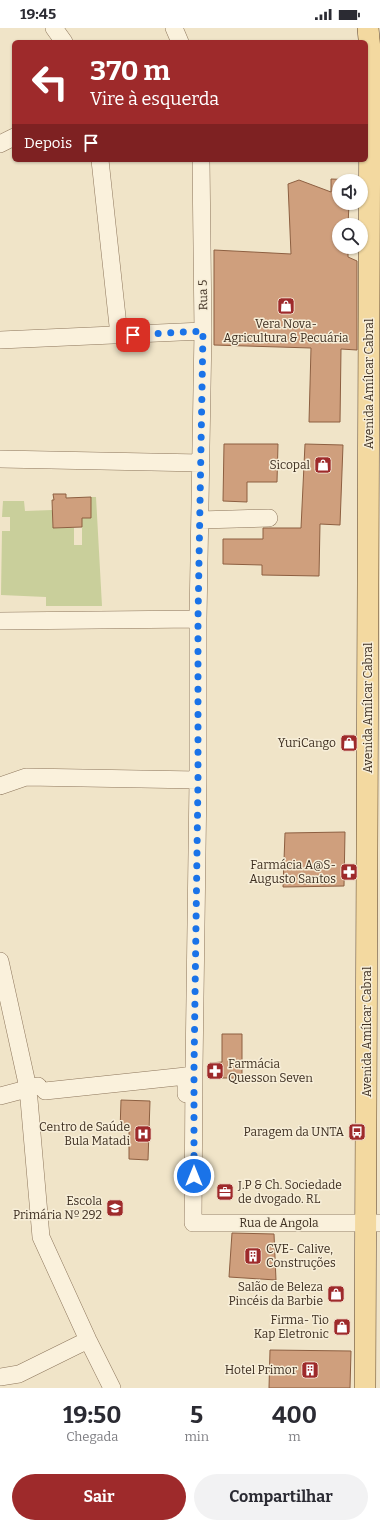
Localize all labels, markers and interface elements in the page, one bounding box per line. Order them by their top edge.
text: 19:45 [20,5,56,23]
text: 370 m [90,54,170,87]
icon: left [24,56,76,108]
text: Vire à esquerda [90,88,219,110]
icon: arrive [80,132,102,154]
text: Depois [24,134,72,152]
map controls [332,174,368,254]
button: sound [332,174,368,210]
button: search [332,218,368,254]
street label: Rua 5 [196,280,210,310]
shop icon: Vera Nova- Agricultura & Pecuária [276,296,296,316]
place label: Vera Nova- Agricultura & Pecuária [223,317,349,345]
pin [116,318,150,352]
street label: Avenida Amílcar Cabral [362,318,376,449]
icon: arrive [122,324,144,346]
shop icon: Sicopal [313,455,333,475]
place label: Sicopal [270,458,311,472]
street label: Avenida Amílcar Cabral [361,642,375,773]
shop icon: YuriCango [339,733,359,753]
place label: YuriCango [278,736,336,750]
place label: Farmácia A@S- Augusto Santos [249,858,336,886]
pharmacy icon: Farmácia A@S- Augusto Santos [339,862,359,882]
street label: Avenida Amílcar Cabral [360,966,374,1097]
place label: Farmácia Quesson Seven [228,1057,313,1085]
pharmacy icon: Farmácia Quesson Seven [205,1061,225,1081]
place label: Centro de Saúde Bula Matadi [39,1120,130,1148]
bus stop icon: Paragem da UNTA [347,1122,367,1142]
hospital icon: Centro de Saúde Bula Matadi [133,1124,153,1144]
place label: Paragem da UNTA [244,1125,344,1139]
position arrow [173,1155,215,1197]
place label: J.P & Ch. Sociedade de dvogado. RL [237,1178,342,1206]
office icon: J.P & Ch. Sociedade de dvogado. RL [215,1182,235,1202]
place label: Escola Primária Nº 292 [13,1194,102,1222]
school or university icon: Escola Primária Nº 292 [105,1198,125,1218]
street label: Rua de Angola [239,1216,319,1230]
place label: CVE- Calive, Construções [266,1242,336,1270]
building icon: CVE- Calive, Construções [243,1246,263,1266]
place label: Salão de Beleza Pincéis da Barbie [228,1280,323,1308]
shop icon: Salão de Beleza Pincéis da Barbie [326,1284,346,1304]
place label: Firma- Tio Kap Eletronic [254,1313,329,1341]
shop icon: Firma- Tio Kap Eletronic [332,1317,352,1337]
building icon: Hotel Primor [300,1360,320,1380]
place label: Hotel Primor [225,1363,298,1377]
text: 19:50 [63,1401,121,1429]
text: 5 [190,1401,203,1429]
text: 400 [272,1401,317,1429]
text: Chegada [66,1429,118,1444]
text: min [184,1429,209,1444]
text: m [288,1429,301,1444]
button: Sair [12,1474,186,1520]
button: Compartilhar [194,1474,368,1520]

